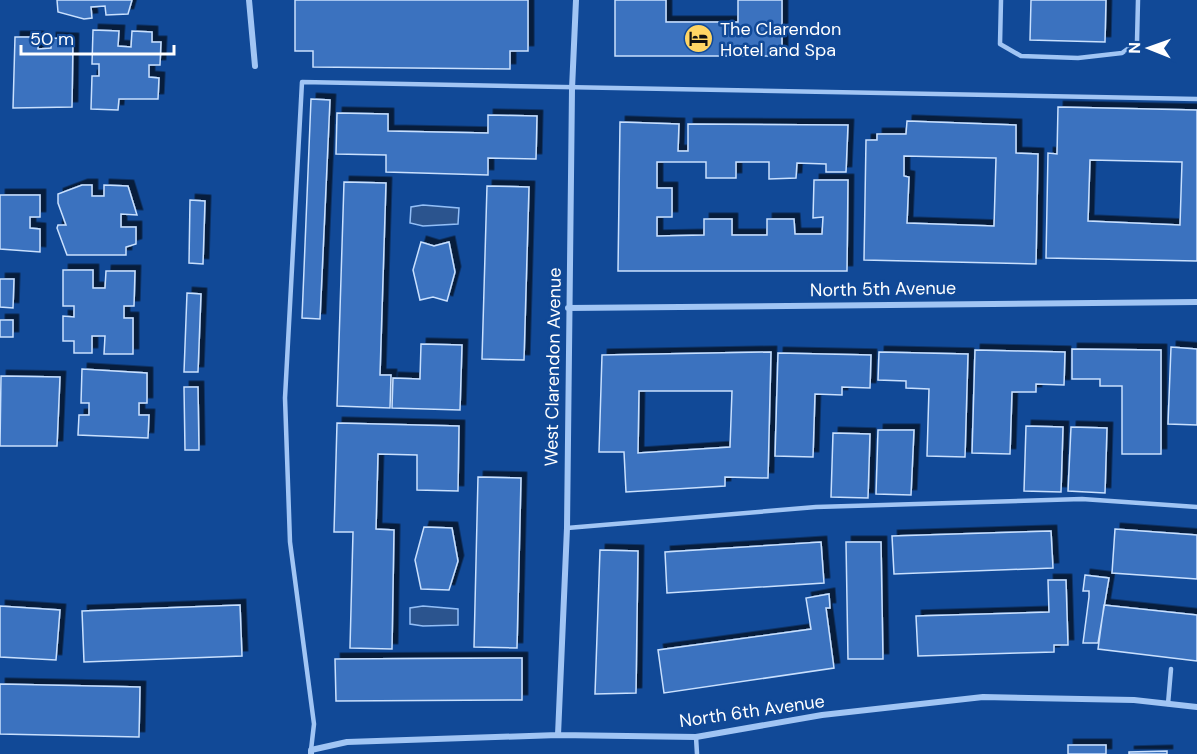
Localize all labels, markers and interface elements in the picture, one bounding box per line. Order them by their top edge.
place label: The Clarendon Hotel and Spa [720,17,841,62]
scale bar [21,18,174,56]
north arrow [1119,18,1179,78]
hotel icon: The Clarendon Hotel and Spa [683,23,715,55]
text: 50 m [30,27,74,51]
text: N [1124,42,1145,54]
street label: West Clarendon Avenue [539,267,567,467]
street label: North 5th Avenue [810,276,956,302]
street label: North 6th Avenue [678,689,826,733]

